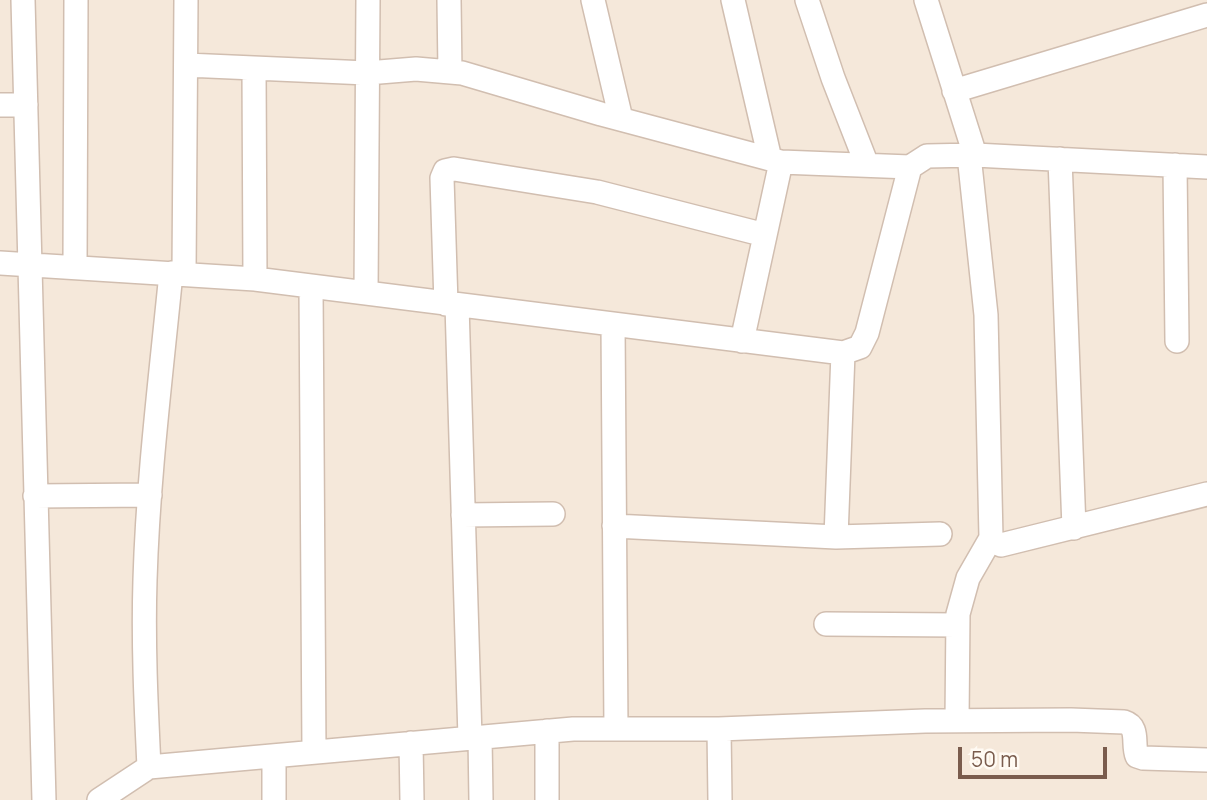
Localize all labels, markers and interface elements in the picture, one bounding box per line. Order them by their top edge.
scale bar [962,734,1111,778]
text: 50 m [971,745,1018,773]

